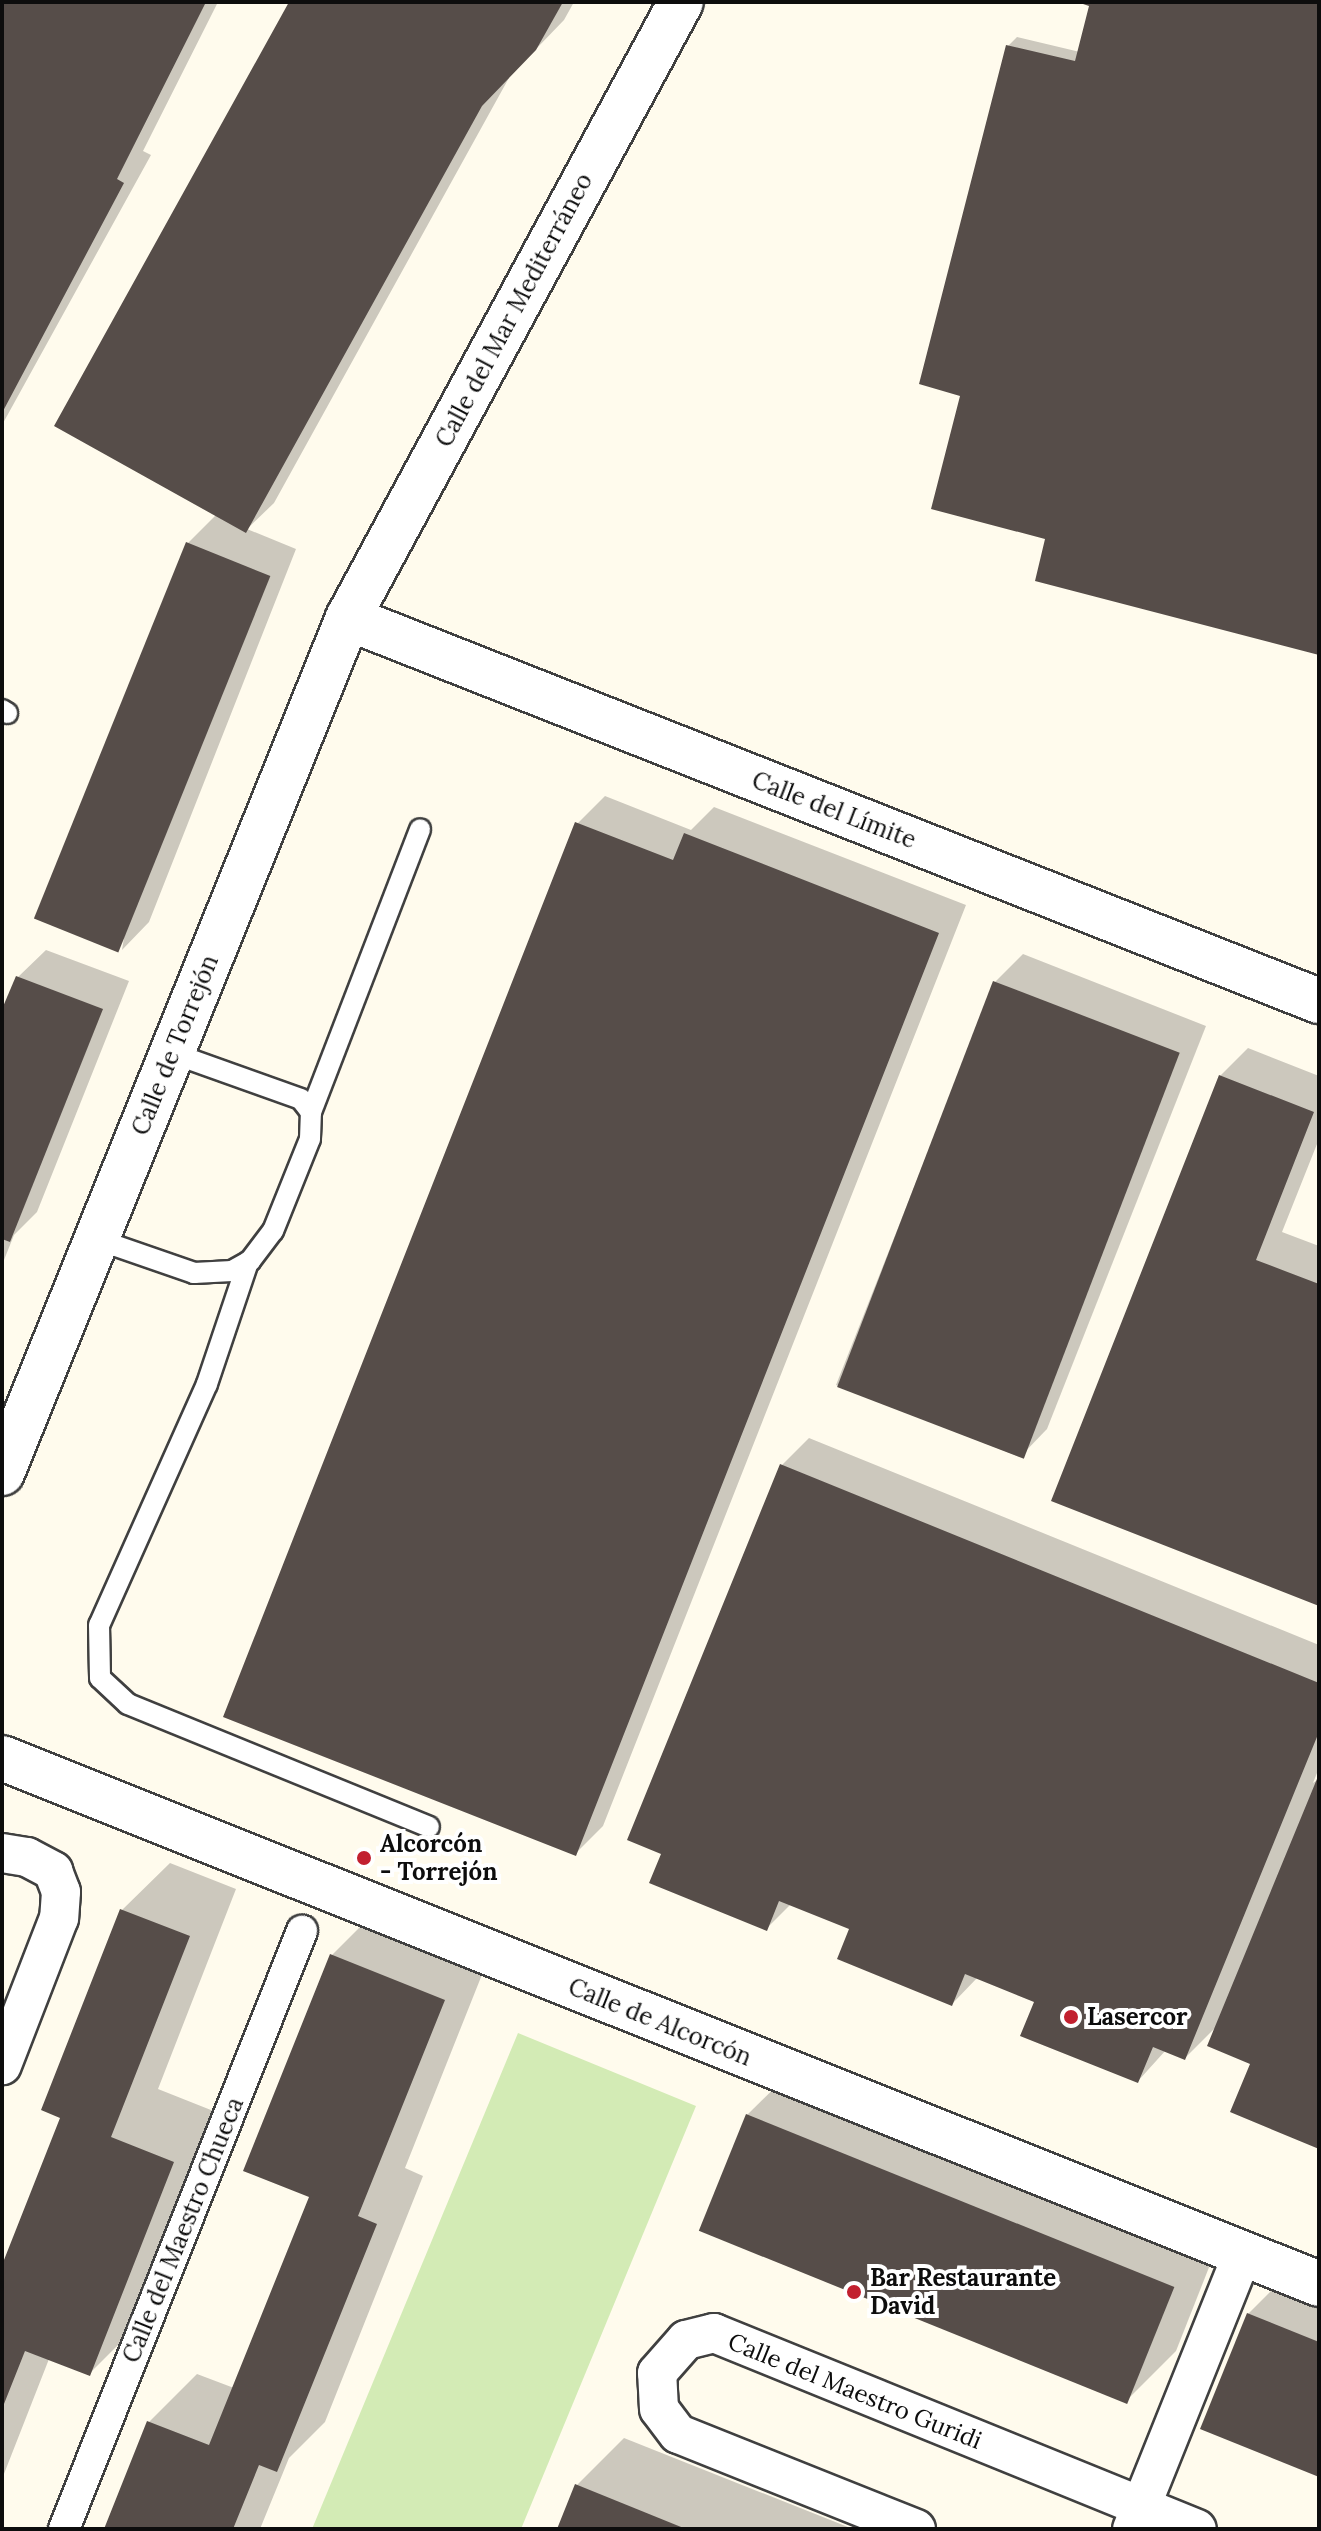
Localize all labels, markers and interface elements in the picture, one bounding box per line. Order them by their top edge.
street label: Calle del Mar Mediterráneo [429,168,599,452]
street label: Calle del Límite [748,766,920,854]
street label: Calle de Torrejón [126,951,224,1139]
place label: Alcorcón - Torrejón [380,1830,497,1886]
marker: Alcorcón - Torrejón [355,1849,373,1867]
street label: Calle de Alcorcón [564,1972,756,2072]
place label: Lasercor [1087,2003,1187,2031]
marker: Lasercor [1062,2008,1080,2026]
street label: Calle del Maestro Chueca [117,2093,249,2367]
place label: Bar Restaurante David [870,2264,1056,2320]
marker: Bar Restaurante David [845,2283,863,2301]
street label: Calle del Maestro Guridi [724,2327,986,2455]

